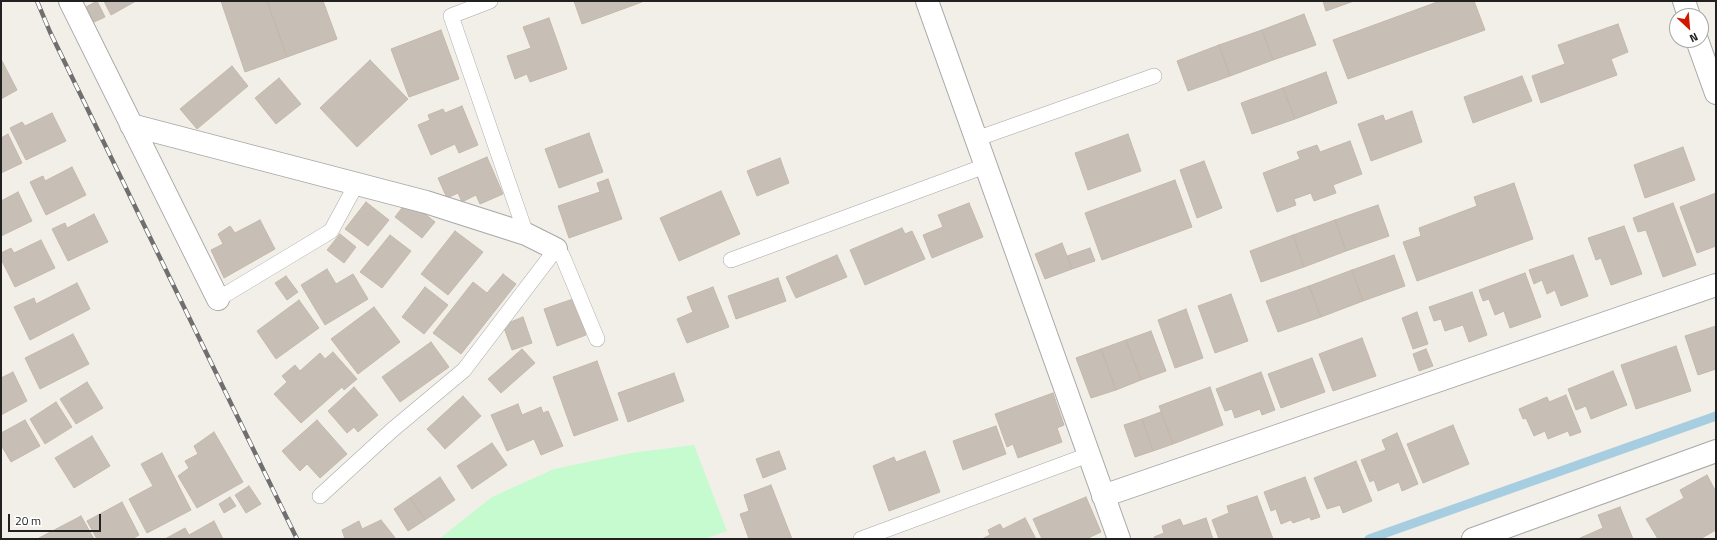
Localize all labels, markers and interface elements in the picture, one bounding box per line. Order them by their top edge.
north arrow [1669,8,1709,48]
text: N [1687,29,1701,47]
scale bar [10,506,103,532]
text: 20 m [15,511,41,530]

